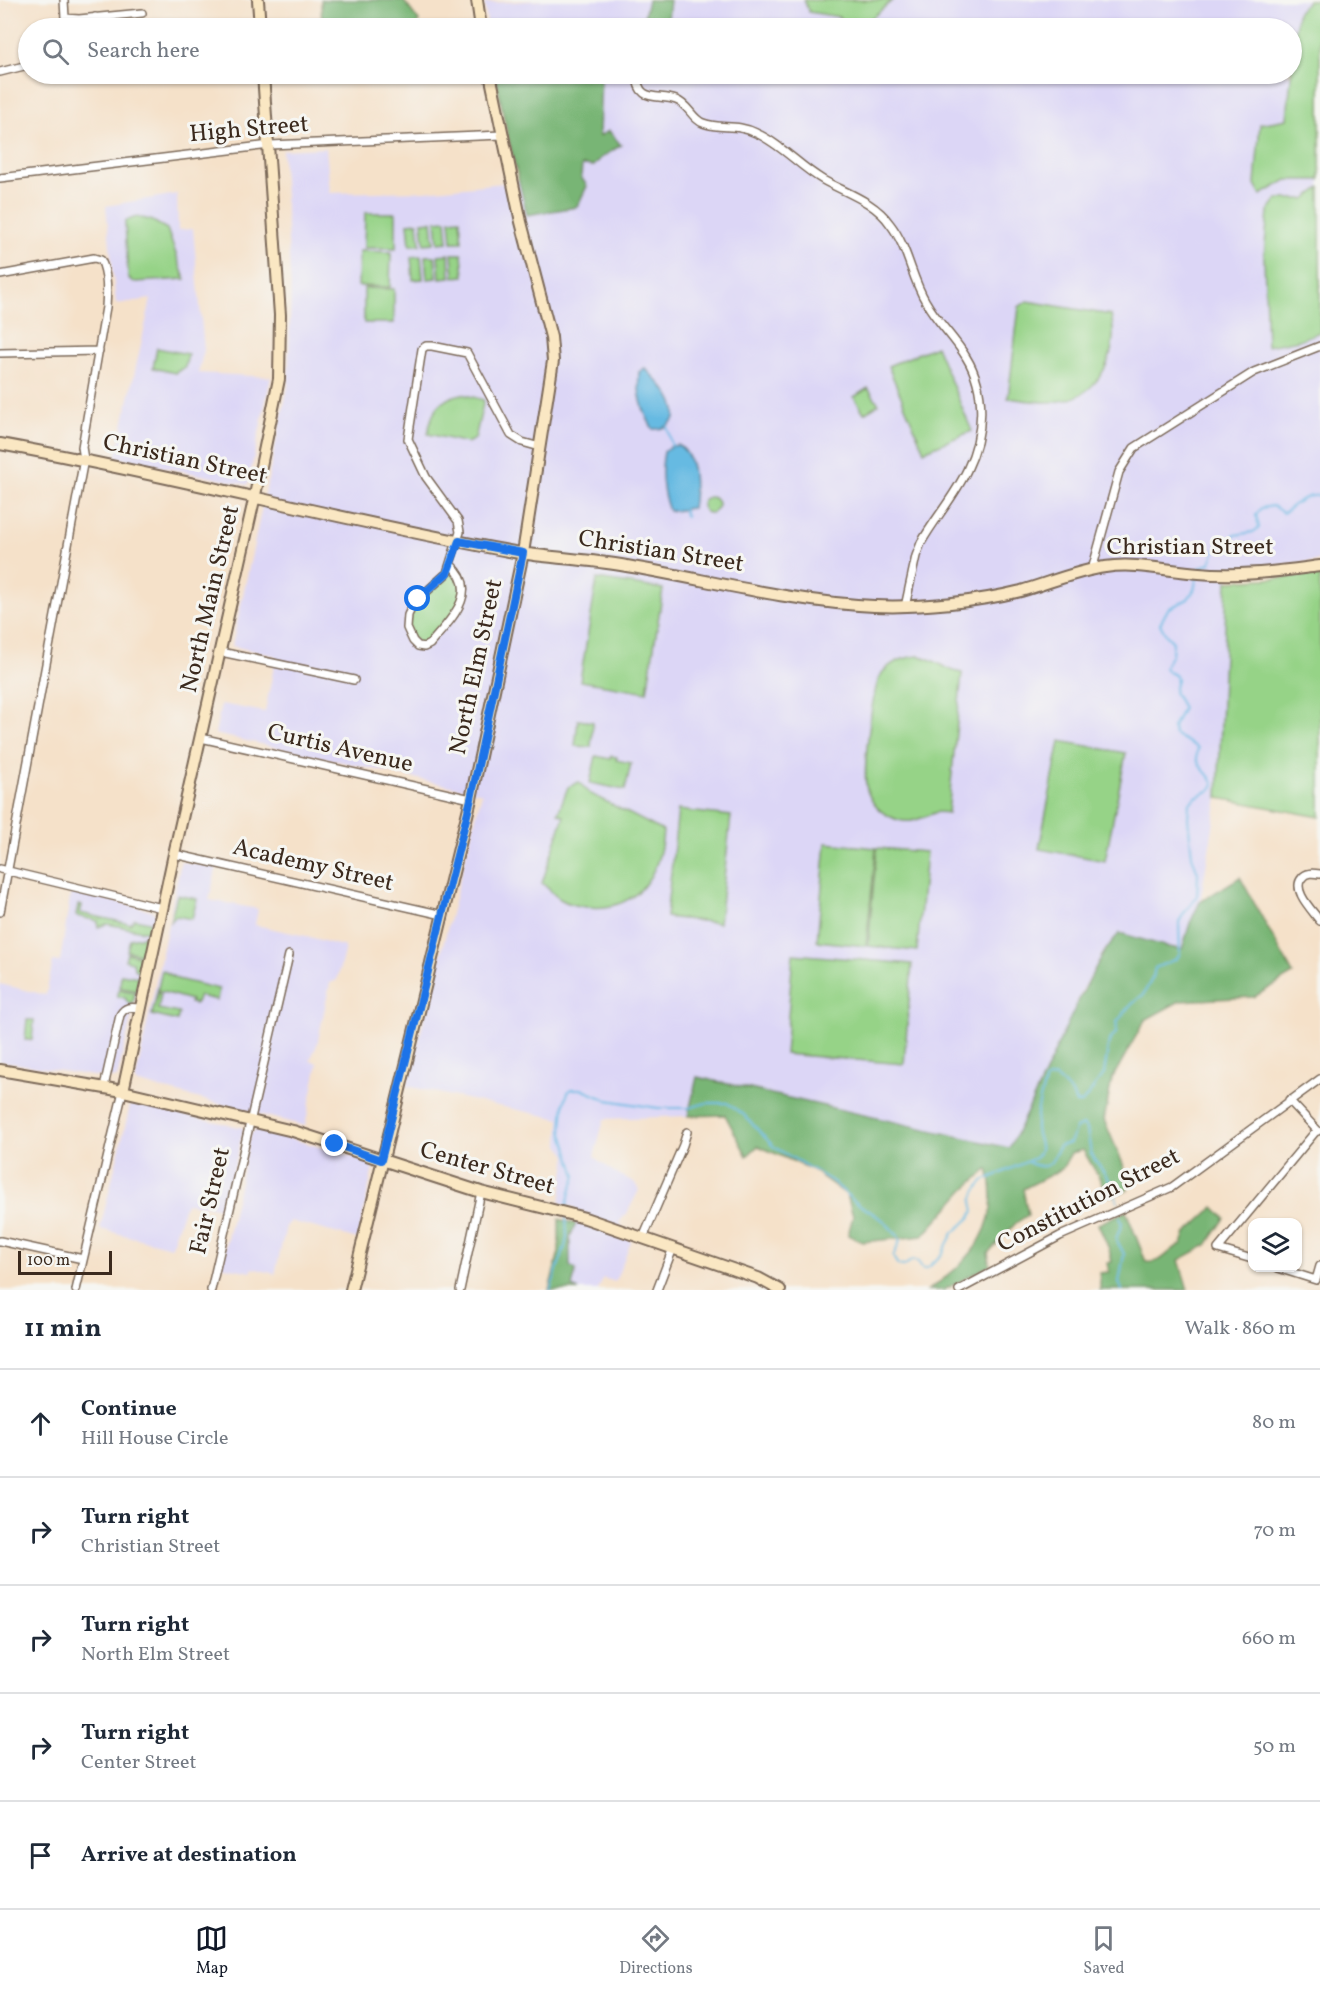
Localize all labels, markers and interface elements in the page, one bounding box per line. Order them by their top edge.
search box [18,18,1302,84]
icon: search [39,35,72,68]
text: Search here [87,36,200,67]
street label: High Street [188,108,310,152]
street label: Christian Street [100,426,270,494]
street label: North Main Street [173,502,249,696]
street label: Christian Street [576,522,746,582]
street label: Christian Street [1106,531,1274,565]
street label: North Elm Street [442,576,512,758]
route start [404,585,430,611]
street label: Curtis Avenue [264,716,416,782]
street label: Academy Street [229,831,397,901]
route end [321,1130,347,1156]
street label: Center Street [416,1134,558,1204]
street label: Constitution Street [992,1140,1186,1262]
street label: Fair Street [182,1144,240,1258]
map controls [1248,1218,1302,1272]
button: layers [1248,1218,1302,1272]
scale bar [18,1248,112,1276]
text: 100 m [27,1250,70,1272]
text: 11 min [24,1311,102,1347]
text: Walk · 860 m [1185,1315,1296,1343]
text: Continue [81,1394,177,1425]
icon: ahead [24,1407,57,1440]
text: 80 m [1252,1409,1296,1437]
text: Hill House Circle [81,1425,228,1453]
text: Turn right [81,1502,189,1533]
icon: right [24,1515,57,1548]
text: 70 m [1253,1517,1296,1545]
text: Christian Street [81,1533,220,1561]
text: Turn right [81,1610,189,1641]
icon: right [24,1623,57,1656]
text: 660 m [1242,1625,1296,1653]
text: North Elm Street [81,1641,230,1669]
text: Turn right [81,1718,189,1749]
icon: right [24,1731,57,1764]
text: 50 m [1253,1733,1296,1761]
text: Center Street [81,1749,197,1777]
icon: arrive [24,1839,57,1872]
text: Arrive at destination [81,1840,297,1871]
tab: Map [195,1922,228,1980]
tab: Directions [619,1922,693,1980]
tab: Saved [1083,1922,1125,1980]

